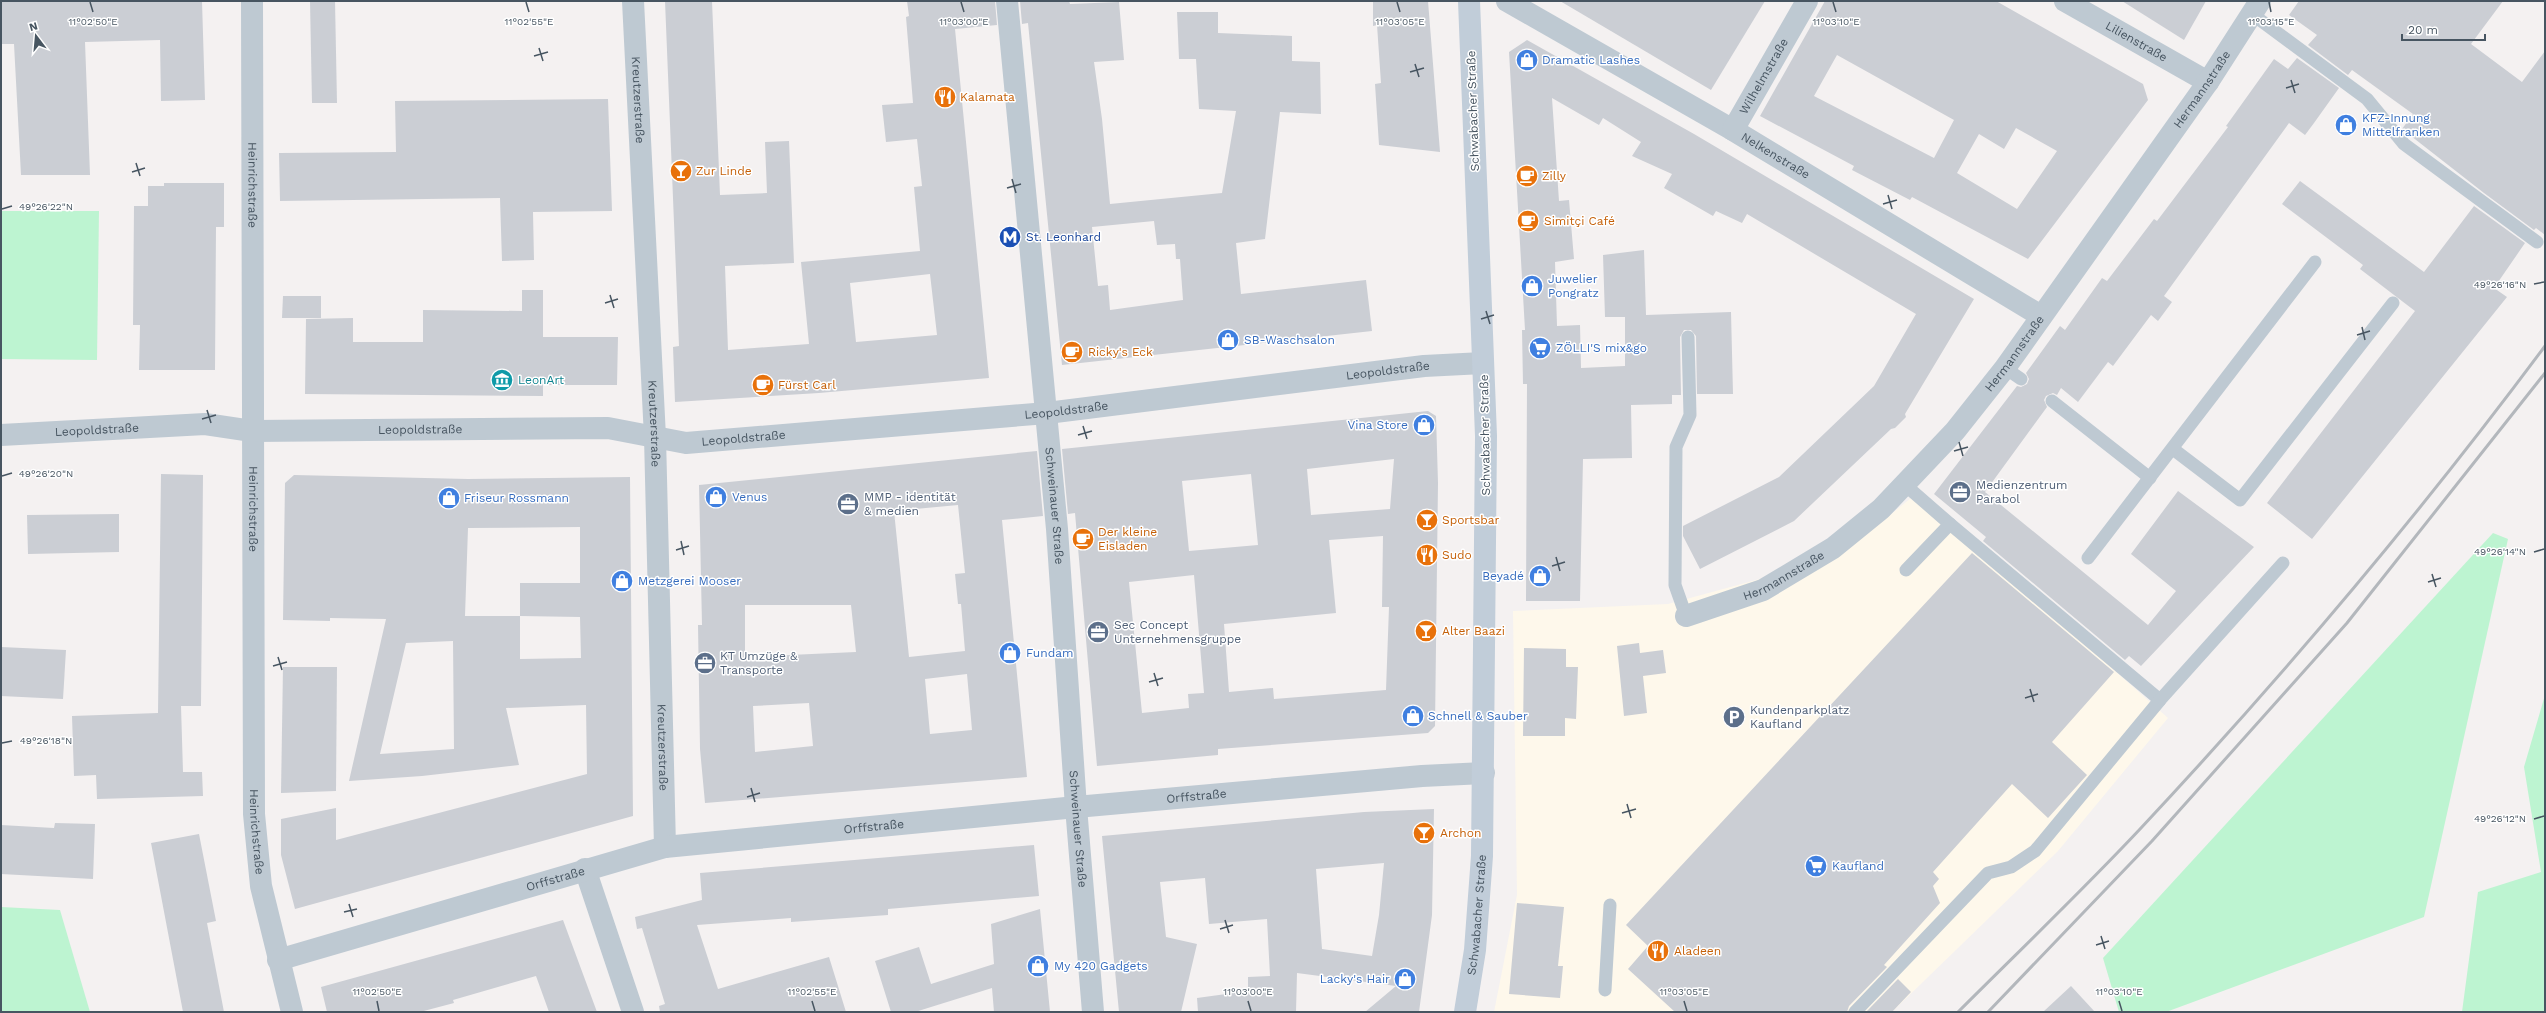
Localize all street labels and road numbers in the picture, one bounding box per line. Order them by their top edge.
street label: Lilienstraße [2103,18,2170,65]
street label: Wilhelmstraße [1737,36,1791,117]
street label: Hermannstraße [2171,48,2233,131]
street label: Schwabacher Straße [1464,50,1482,172]
street label: Kreutzerstraße [629,56,647,144]
street label: Nelkenstraße [1739,130,1812,182]
street label: Heinrichstraße [245,142,260,228]
street label: Hermannstraße [1982,313,2047,394]
street label: Leopoldstraße [1345,359,1430,383]
street label: Schwabacher Straße [1477,374,1493,496]
street label: Kreutzerstraße [645,380,663,467]
street label: Leopoldstraße [1024,398,1109,422]
street label: Leopoldstraße [54,421,139,439]
street label: Leopoldstraße [378,422,462,437]
street label: Leopoldstraße [701,428,786,449]
street label: Schweinauer Straße [1042,447,1066,565]
street label: Heinrichstraße [246,466,260,552]
street label: Hermannstraße [1741,548,1827,603]
street label: Kreutzerstraße [655,704,671,791]
street label: Schweinauer Straße [1067,770,1090,888]
street label: Orffstraße [1166,787,1227,806]
street label: Heinrichstraße [247,789,267,875]
street label: Orffstraße [843,817,905,837]
street label: Schwabacher Straße [1464,854,1489,976]
street label: Orffstraße [524,864,586,894]

